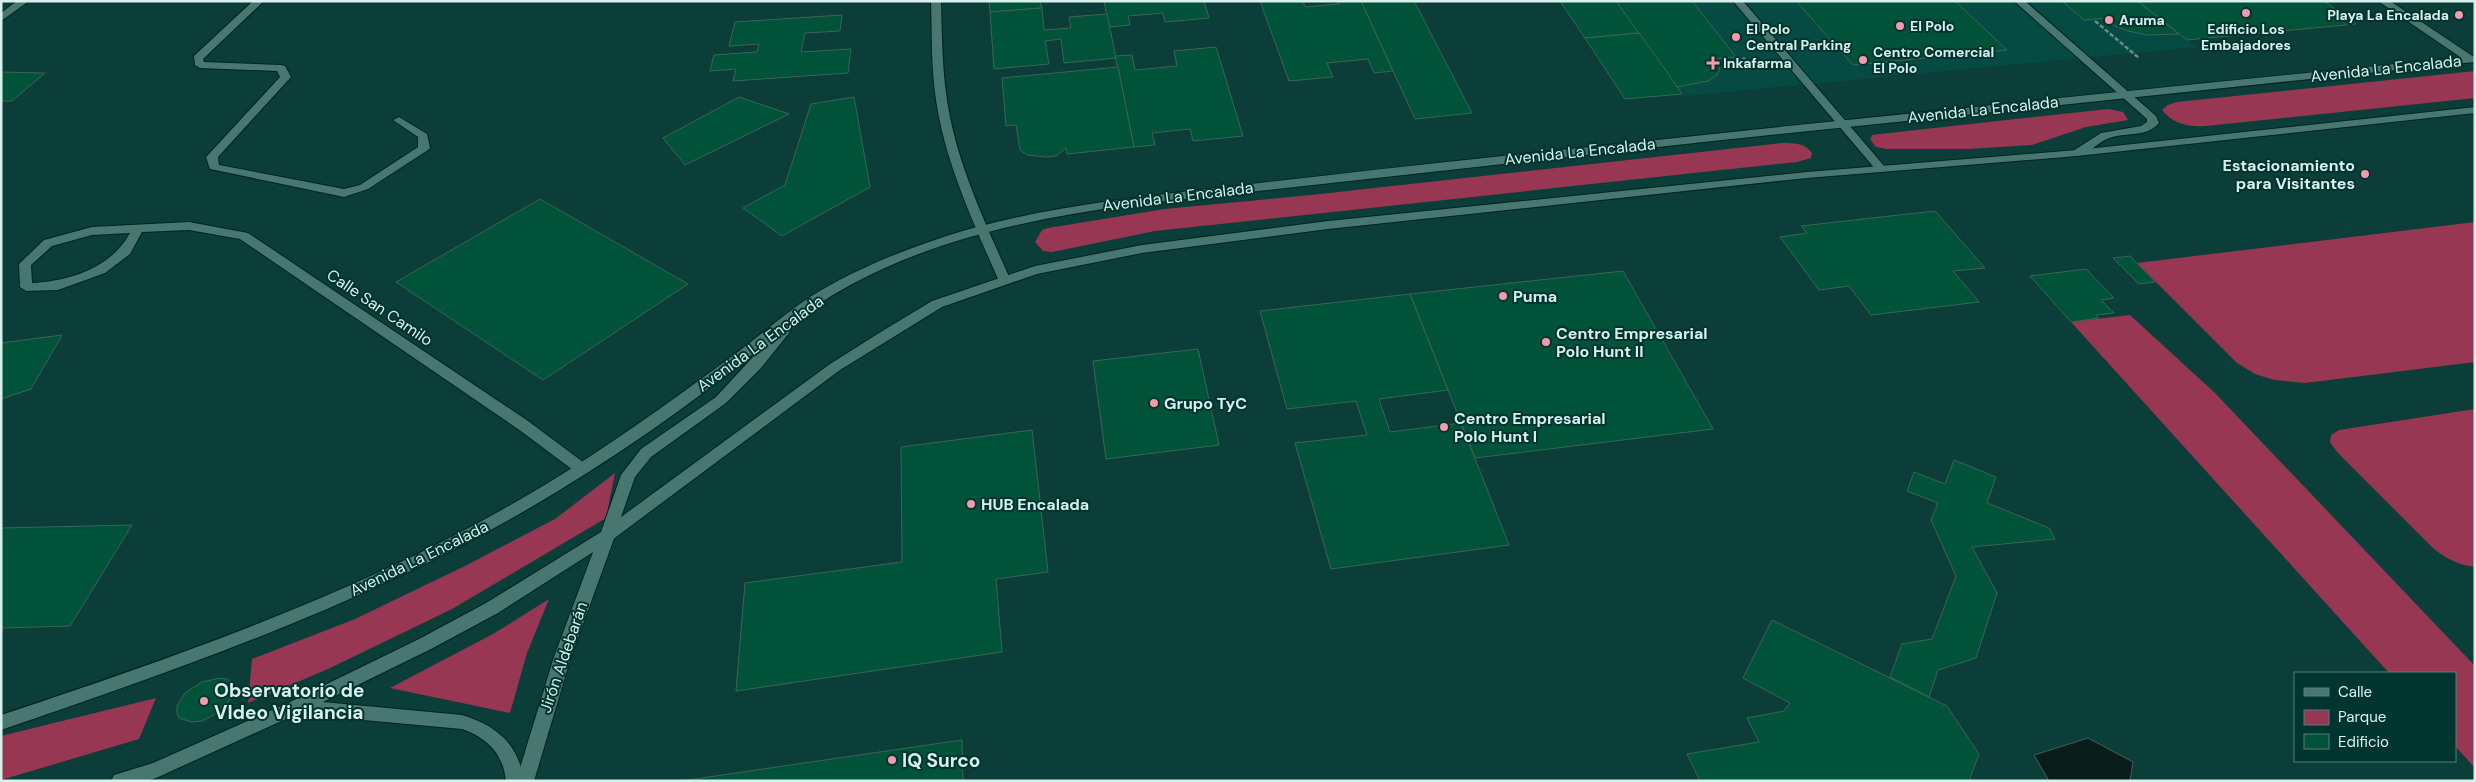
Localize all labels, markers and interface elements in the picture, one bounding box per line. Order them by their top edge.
place label: Playa La Encalada [2327,6,2449,24]
marker: Edificio Los Embajadores [2240,7,2252,19]
marker: Playa La Encalada [2453,9,2465,21]
place label: Aruma [2119,11,2165,29]
marker: Aruma [2103,14,2115,26]
place label: El Polo [1910,17,1954,35]
place label: El Polo Central Parking [1746,20,1851,54]
marker: El Polo [1894,20,1906,32]
place label: Edificio Los Embajadores [2201,20,2291,54]
marker: El Polo Central Parking [1730,31,1742,43]
place label: Centro Comercial El Polo [1873,43,1994,77]
street label: Avenida La Encalada [2310,50,2462,87]
place label: Inkafarma [1723,54,1792,72]
marker: Centro Comercial El Polo [1857,54,1869,66]
marker: Inkafarma [1707,57,1719,69]
street label: Avenida La Encalada [1907,91,2059,128]
street label: Avenida La Encalada [1504,133,1656,170]
place label: Estacionamiento para Visitantes [2223,155,2355,194]
marker: Estacionamiento para Visitantes [2359,168,2371,180]
street label: Avenida La Encalada [1102,177,1254,216]
street label: Calle San Camilo [323,264,437,351]
place label: Puma [1513,286,1557,307]
street label: Avenida La Encalada [693,290,828,396]
marker: Puma [1497,290,1509,302]
place label: Centro Empresarial Polo Hunt II [1556,323,1708,362]
marker: Centro Empresarial Polo Hunt II [1540,336,1552,348]
place label: Grupo TyC [1164,393,1247,414]
marker: Grupo TyC [1148,397,1160,409]
place label: Centro Empresarial Polo Hunt I [1454,408,1606,447]
marker: Centro Empresarial Polo Hunt I [1438,421,1450,433]
place label: HUB Encalada [981,494,1089,515]
marker: HUB Encalada [965,498,977,510]
street label: Avenida La Encalada [347,516,492,601]
street label: Jirón Aldebarán [535,599,592,716]
legend [2294,672,2456,762]
place label: Observatorio de VIdeo Vigilancia [214,678,364,725]
text: Calle [2338,682,2372,702]
marker: Observatorio de VIdeo Vigilancia [198,695,210,707]
text: Parque [2338,707,2386,727]
text: Edificio [2338,732,2389,752]
place label: IQ Surco [902,748,980,773]
marker: IQ Surco [886,754,898,766]

